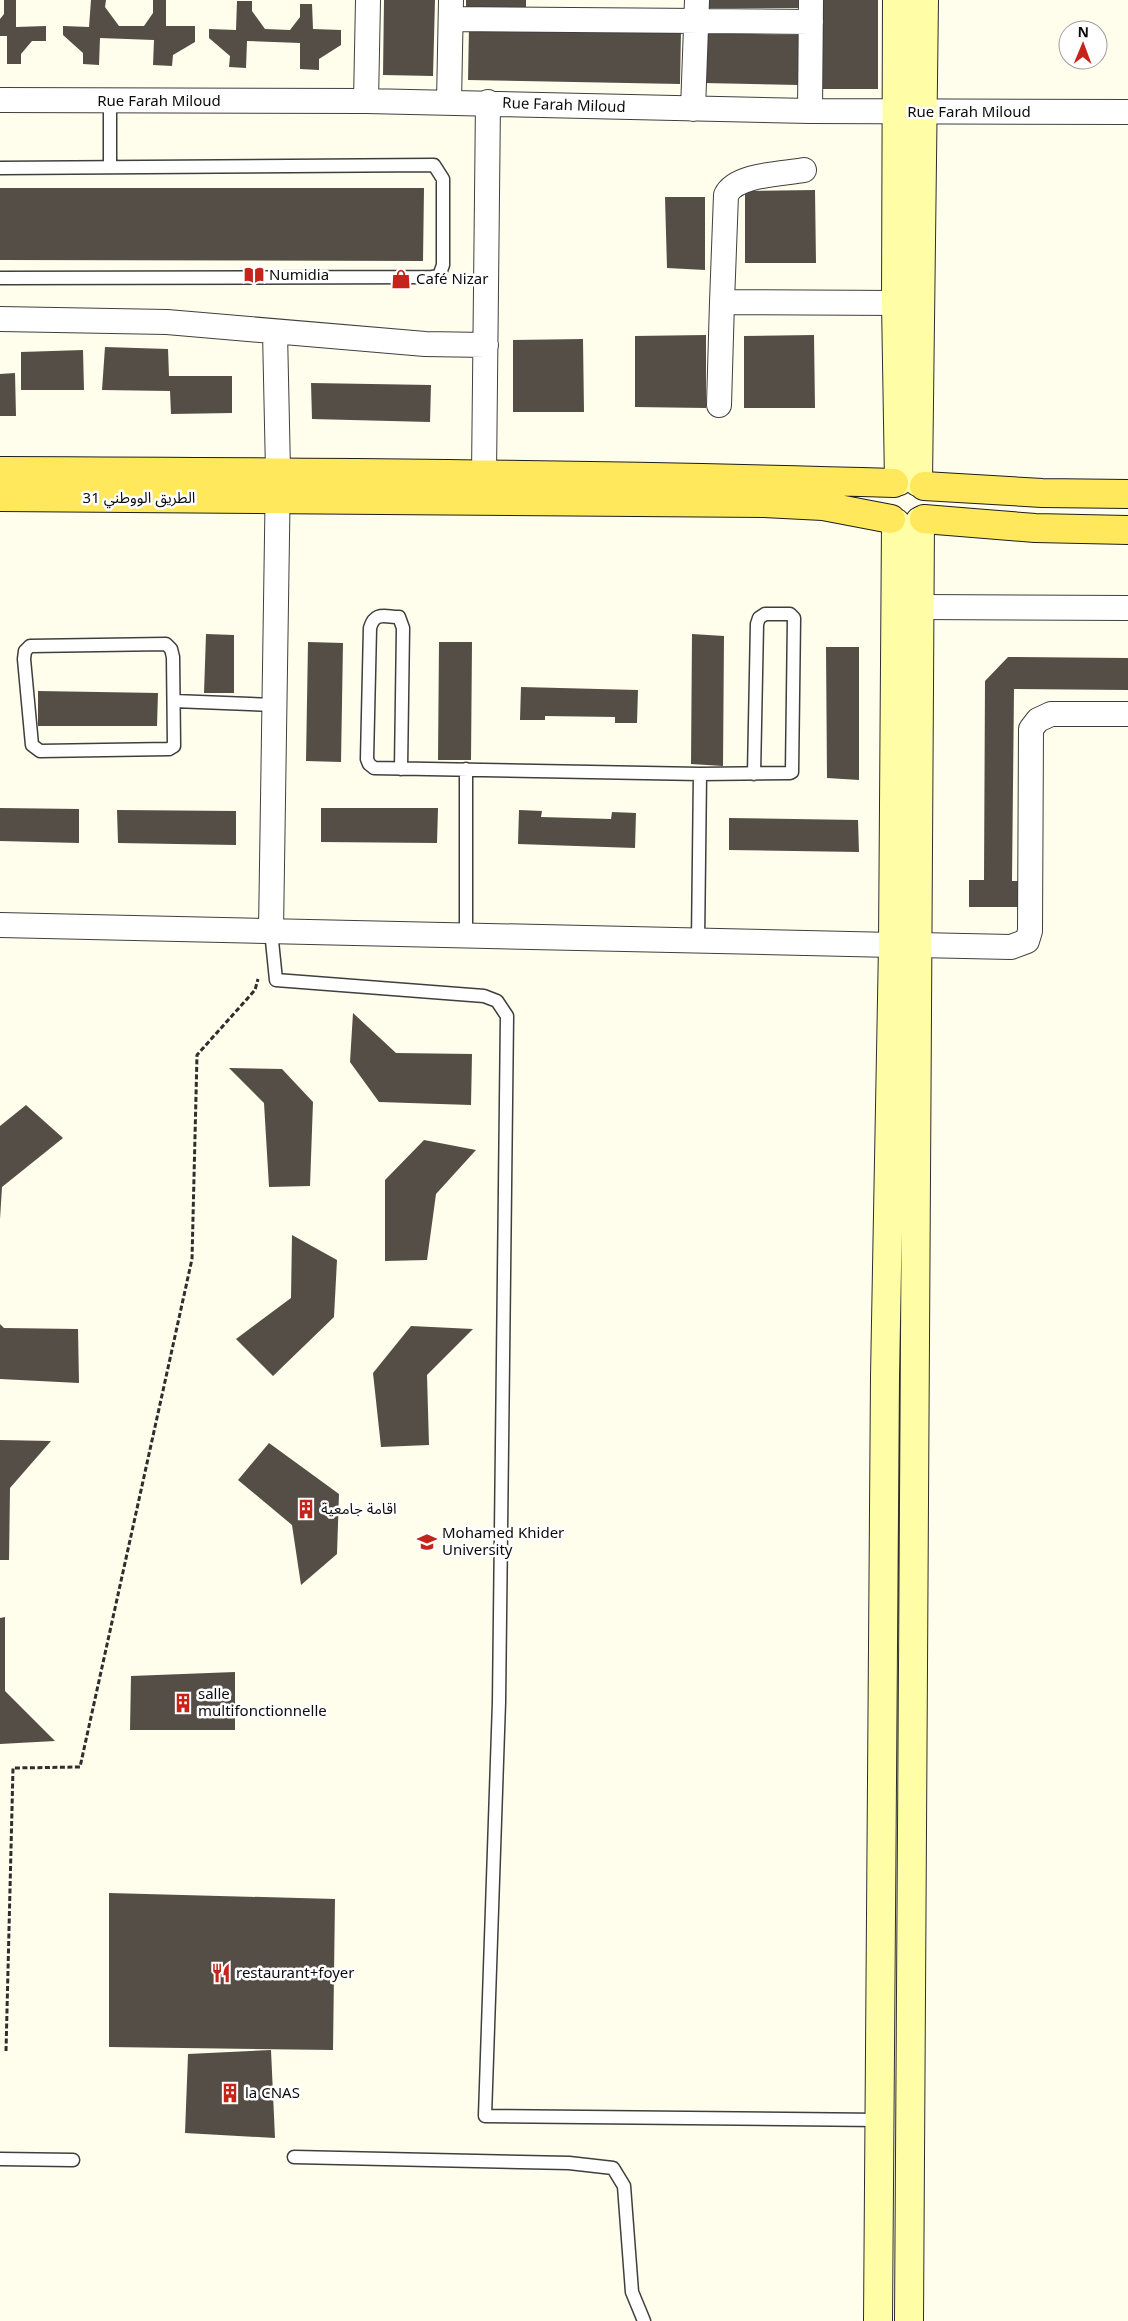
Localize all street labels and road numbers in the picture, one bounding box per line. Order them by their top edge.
street label: Rue Farah Miloud [97,85,221,117]
street label: Rue Farah Miloud [502,87,626,123]
street label: Rue Farah Miloud [907,96,1031,128]
street label: الطريق الووطني 31 [83,482,195,514]

